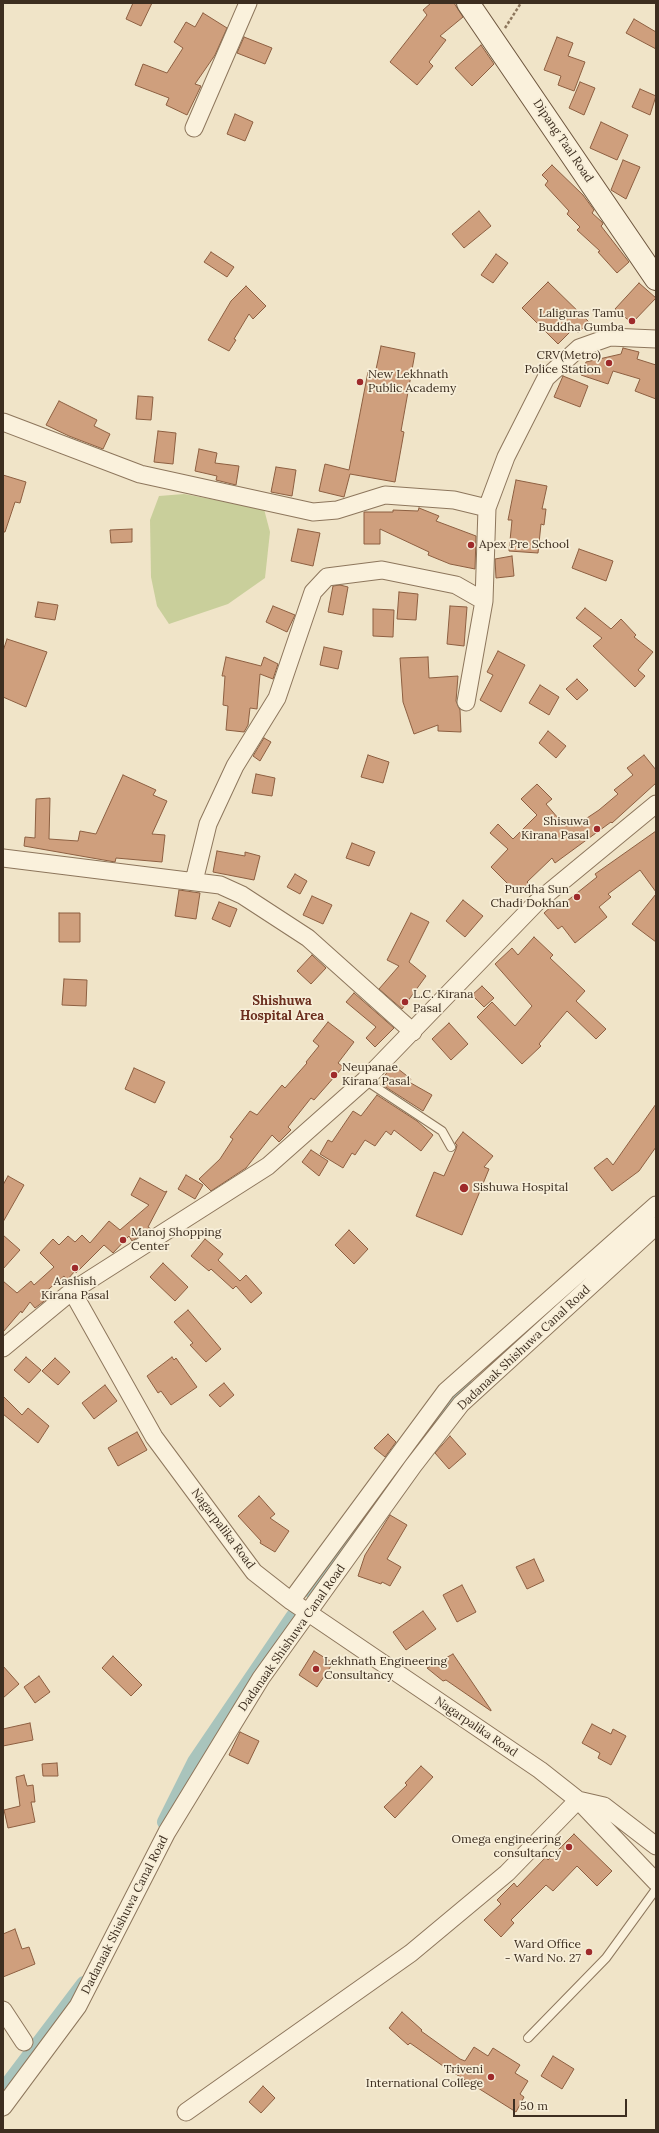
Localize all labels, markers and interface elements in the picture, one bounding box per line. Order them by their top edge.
street label: Dipang Taal Road [530,97,596,185]
place label: Laliguras Tamu Buddha Gumba [538,307,624,335]
marker: Laliguras Tamu Buddha Gumba [627,316,637,326]
place label: CRV(Metro) Police Station [524,349,601,377]
marker: CRV(Metro) Police Station [604,358,614,368]
place label: New Lekhnath Public Academy [368,368,456,396]
marker: New Lekhnath Public Academy [355,377,365,387]
place label: Apex Pre School [479,538,569,552]
marker: Apex Pre School [466,540,476,550]
place label: Shisuwa Kirana Pasal [521,815,589,843]
marker: Shisuwa Kirana Pasal [592,824,602,834]
place label: Purdha Sun Chadi Dokhan [490,883,569,911]
marker: Purdha Sun Chadi Dokhan [572,892,582,902]
place label: L.C. Kirana Pasal [413,988,473,1016]
district label: Shishuwa Hospital Area [240,993,324,1024]
marker: L.C. Kirana Pasal [400,997,410,1007]
place label: Neupanae Kirana Pasal [342,1061,410,1089]
marker: Neupanae Kirana Pasal [329,1070,339,1080]
place label: Sishuwa Hospital [473,1181,568,1195]
marker: Sishuwa Hospital [458,1182,470,1194]
place label: Manoj Shopping Center [131,1226,221,1254]
marker: Manoj Shopping Center [118,1235,128,1245]
marker: Aashish Kirana Pasal [70,1263,80,1273]
place label: Aashish Kirana Pasal [41,1275,109,1303]
street label: Dadanaak Shishuwa Canal Road [455,1283,593,1413]
street label: Nagarpalika Road [188,1486,258,1572]
street label: Dadanaak Shishuwa Canal Road [236,1562,348,1714]
place label: Lekhnath Engineering Consultancy [324,1655,447,1683]
marker: Lekhnath Engineering Consultancy [311,1664,321,1674]
street label: Nagarpalika Road [432,1694,520,1760]
street label: Dadanaak Shishuwa Canal Road [79,1833,171,1997]
place label: Omega engineering consultancy [451,1833,561,1861]
marker: Omega engineering consultancy [564,1842,574,1852]
place label: Ward Office - Ward No. 27 [505,1938,581,1966]
marker: Ward Office - Ward No. 27 [584,1947,594,1957]
place label: Triveni International College [366,2063,483,2091]
marker: Triveni International College [486,2072,496,2082]
scale bar [515,2091,629,2117]
text: 50 m [520,2098,548,2113]

